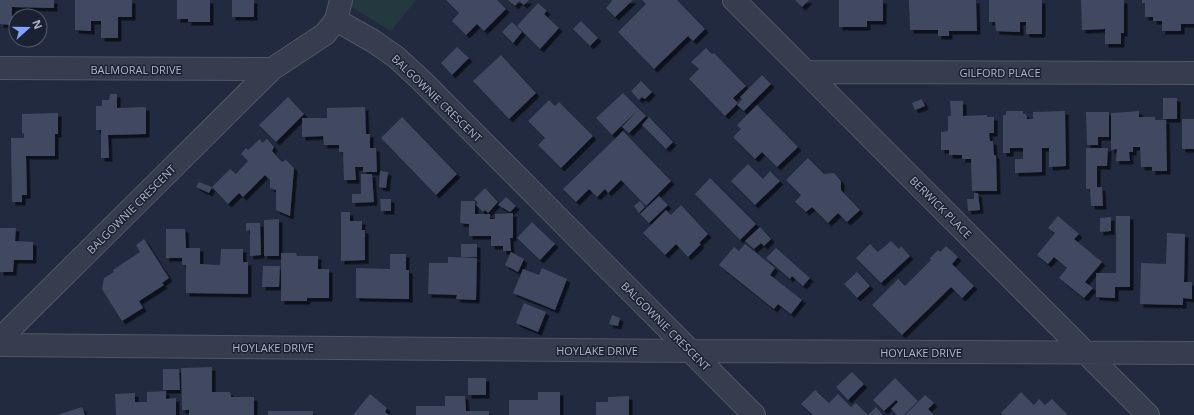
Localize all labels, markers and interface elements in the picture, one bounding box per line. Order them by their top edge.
north arrow [8,8,48,48]
text: N [29,17,46,31]
street label: BALGOWNIE CRESCENT [389,51,485,145]
street label: BALMORAL DRIVE [90,62,182,77]
street label: GILFORD PLACE [959,65,1041,80]
street label: BALGOWNIE CRESCENT [83,161,179,257]
street label: BERWICK PLACE [907,173,975,241]
street label: BALGOWNIE CRESCENT [618,278,714,374]
street label: HOYLAKE DRIVE [232,340,314,355]
street label: HOYLAKE DRIVE [556,343,638,358]
street label: HOYLAKE DRIVE [880,345,962,360]

